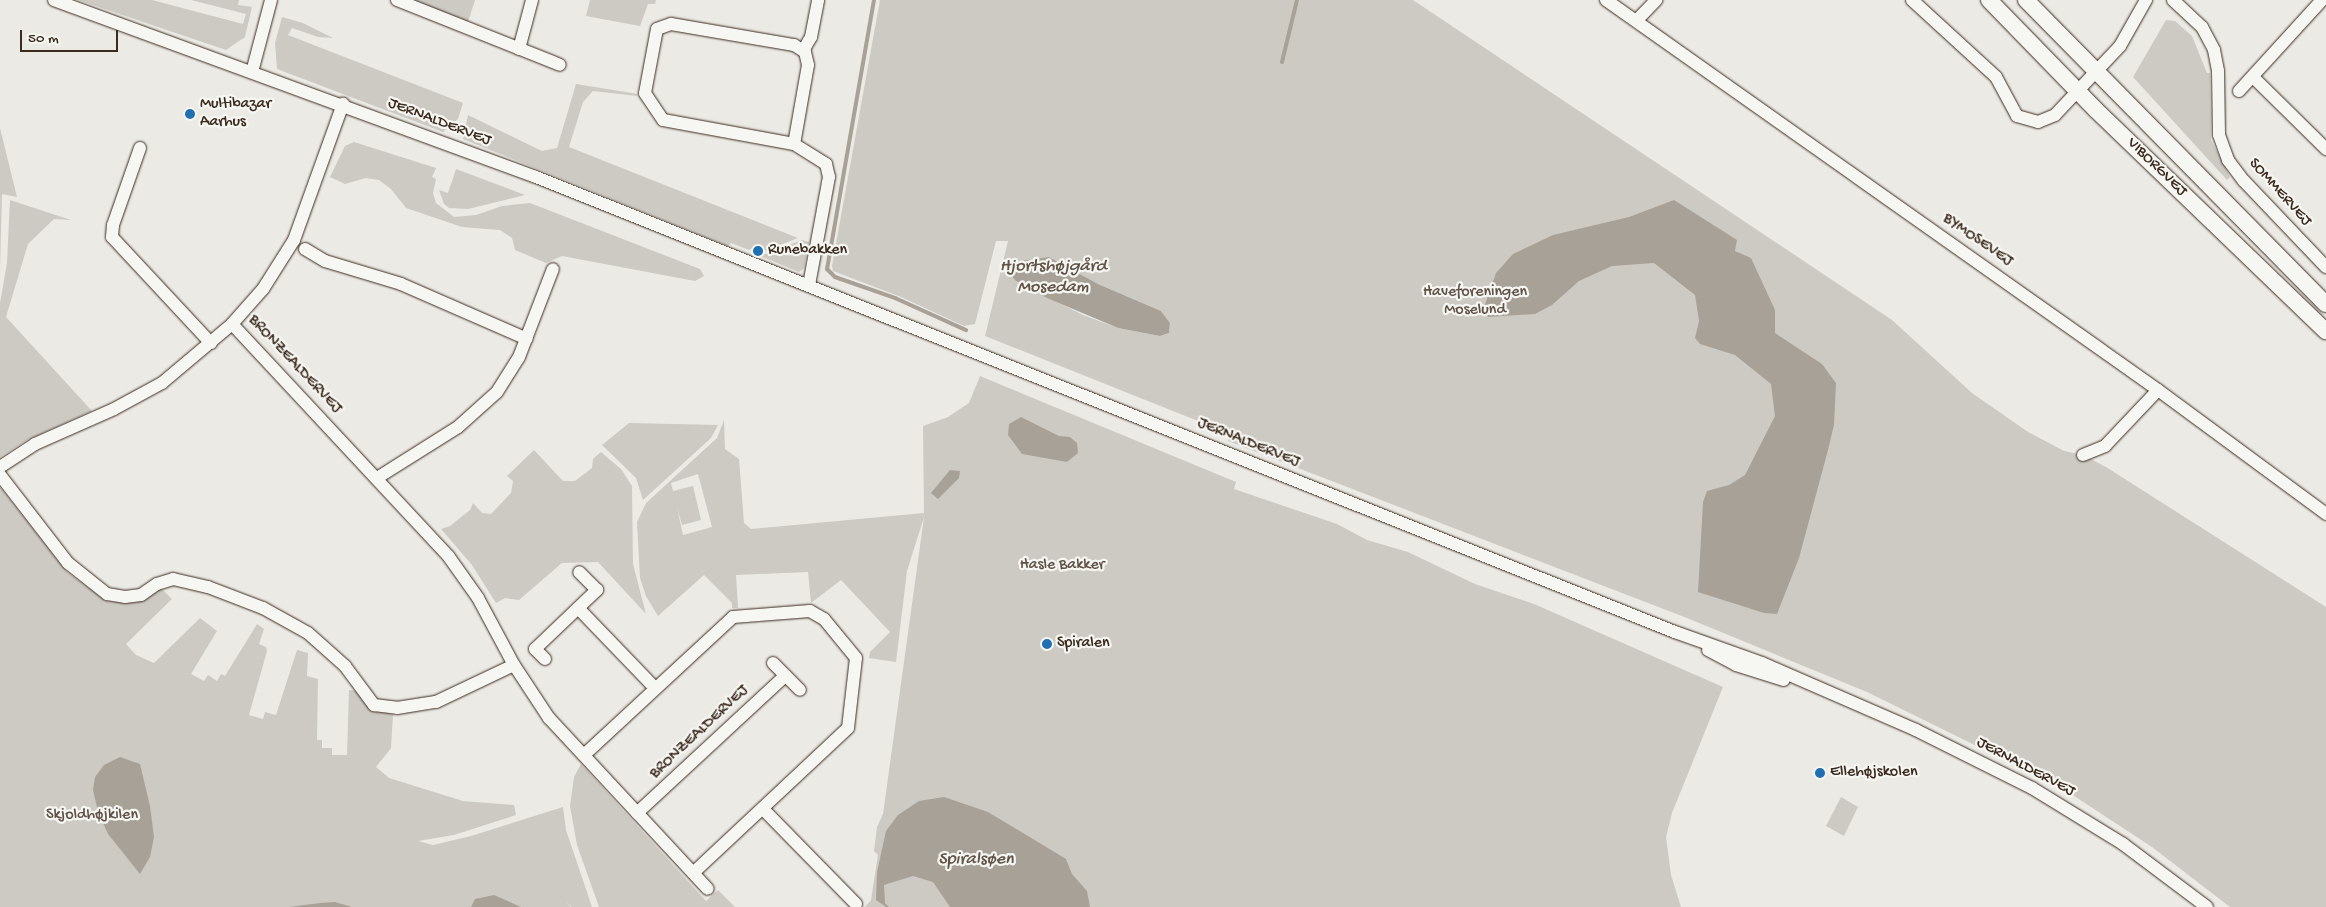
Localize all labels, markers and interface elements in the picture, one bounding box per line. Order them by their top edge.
scale bar [22,20,120,52]
text: 50 m [28,30,59,48]
place label: Multibazar Aarhus [200,95,271,133]
street label: JERNALDERVEJ [385,95,493,151]
marker: Multibazar Aarhus [184,108,196,120]
street label: VIBORGVEJ [2122,135,2190,201]
street label: SOMMERVEJ [2243,155,2315,231]
street label: BYMOSEVEJ [1938,210,2016,272]
place label: Runebakken [768,241,847,261]
marker: Runebakken [752,245,764,257]
water label: Hjortshøjgård Mosedam [1000,257,1106,300]
park label: Haveforeningen Moselund [1423,283,1527,321]
street label: BRONZEALDERVEJ [243,312,345,418]
street label: JERNALDERVEJ [1194,415,1302,473]
park label: Hasle Bakker [1020,556,1104,576]
place label: Spiralen [1057,634,1110,654]
marker: Spiralen [1041,638,1053,650]
street label: BRONZEALDERVEJ [647,682,753,784]
street label: JERNALDERVEJ [1973,734,2077,802]
place label: Ellehøjskolen [1830,763,1918,783]
marker: Ellehøjskolen [1814,767,1826,779]
park label: Skjoldhøjkilen [46,806,138,826]
water label: Spiralsøen [938,849,1014,871]

